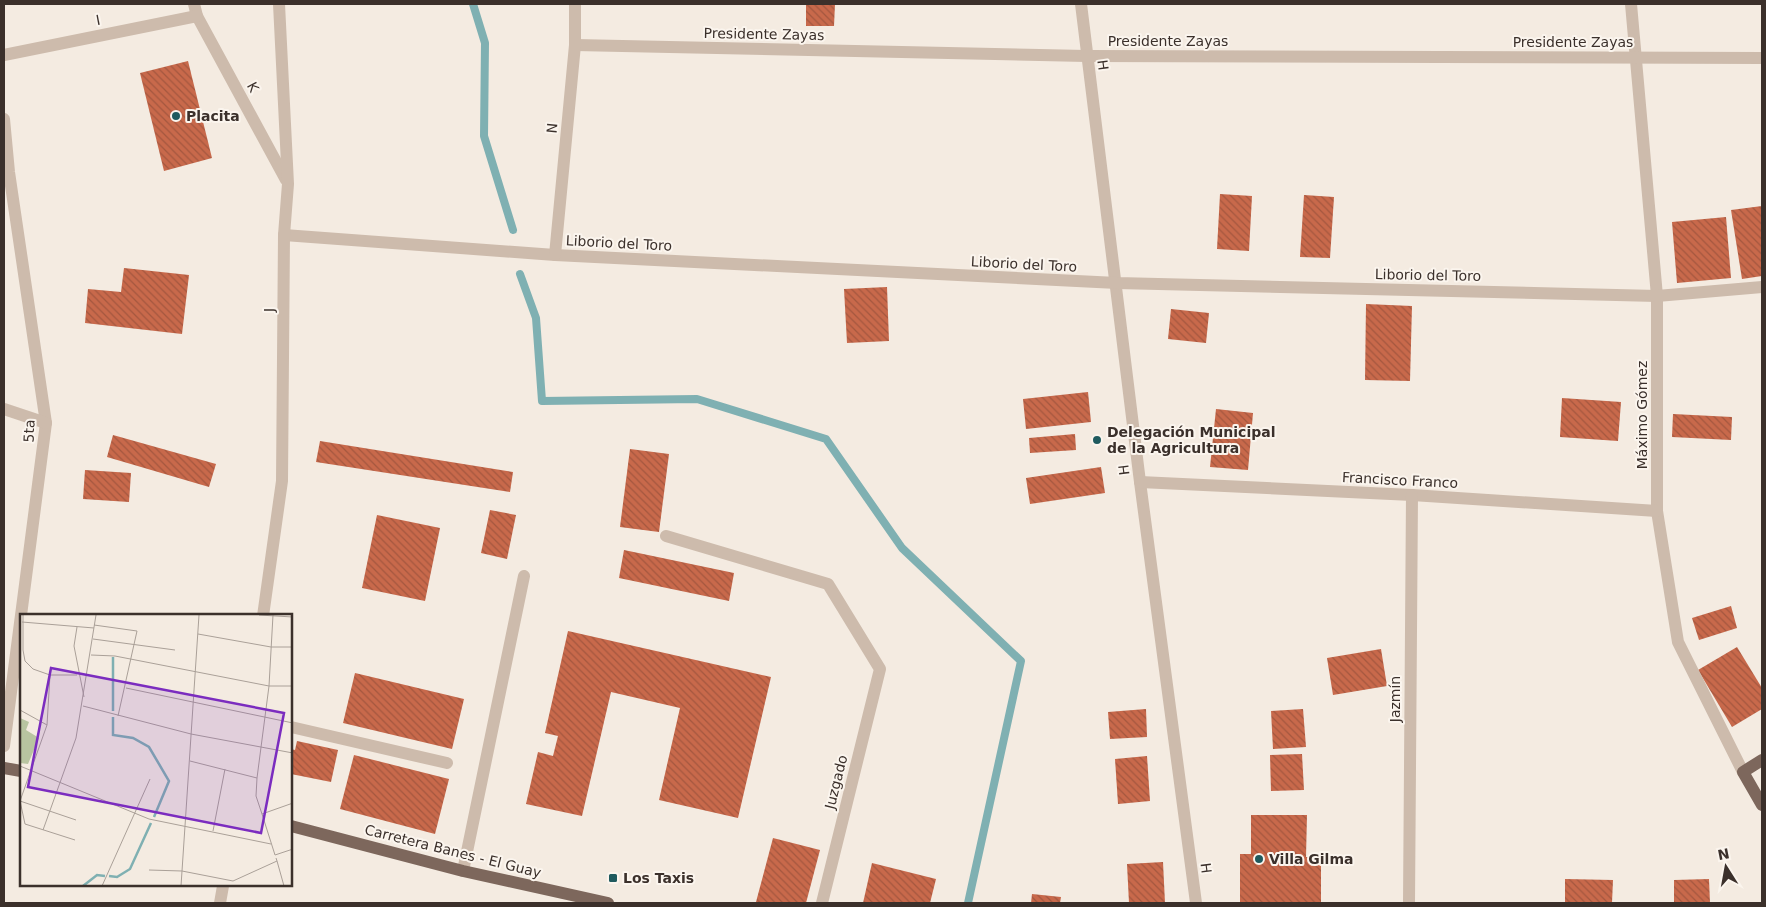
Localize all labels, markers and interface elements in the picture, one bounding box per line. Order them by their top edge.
street label: I [94,12,102,28]
street label: Presidente Zayas [704,25,824,43]
street label: Presidente Zayas [1108,33,1228,49]
street label: Presidente Zayas [1513,34,1633,50]
street label: H [1094,59,1112,71]
street label: K [244,79,263,96]
place label: Placita [186,108,240,124]
marker: Placita [170,110,182,122]
street label: N [544,122,560,134]
street label: Liborio del Toro [565,232,673,254]
street label: Liborio del Toro [970,253,1078,275]
street label: Liborio del Toro [1375,266,1481,284]
street label: J [261,308,277,313]
street label: Máximo Gómez [1634,361,1650,469]
street label: 5ta [20,419,38,443]
place label: Delegación Municipal de la Agricultura [1107,424,1275,456]
marker: Delegación Municipal de la Agricultura [1091,434,1103,446]
street label: H [1115,464,1133,476]
street label: Francisco Franco [1341,469,1459,491]
inset map [20,614,292,887]
street label: Jazmín [1387,676,1403,723]
street label: Juzgado [821,753,850,812]
street label: Carretera Banes - El Guay [363,821,543,881]
north arrow [1701,842,1751,892]
text: N [1716,845,1731,863]
place label: Villa Gilma [1269,851,1353,867]
marker: Villa Gilma [1253,853,1265,865]
street label: H [1197,862,1215,874]
place label: Los Taxis [623,870,694,886]
marker: Los Taxis [607,872,619,884]

